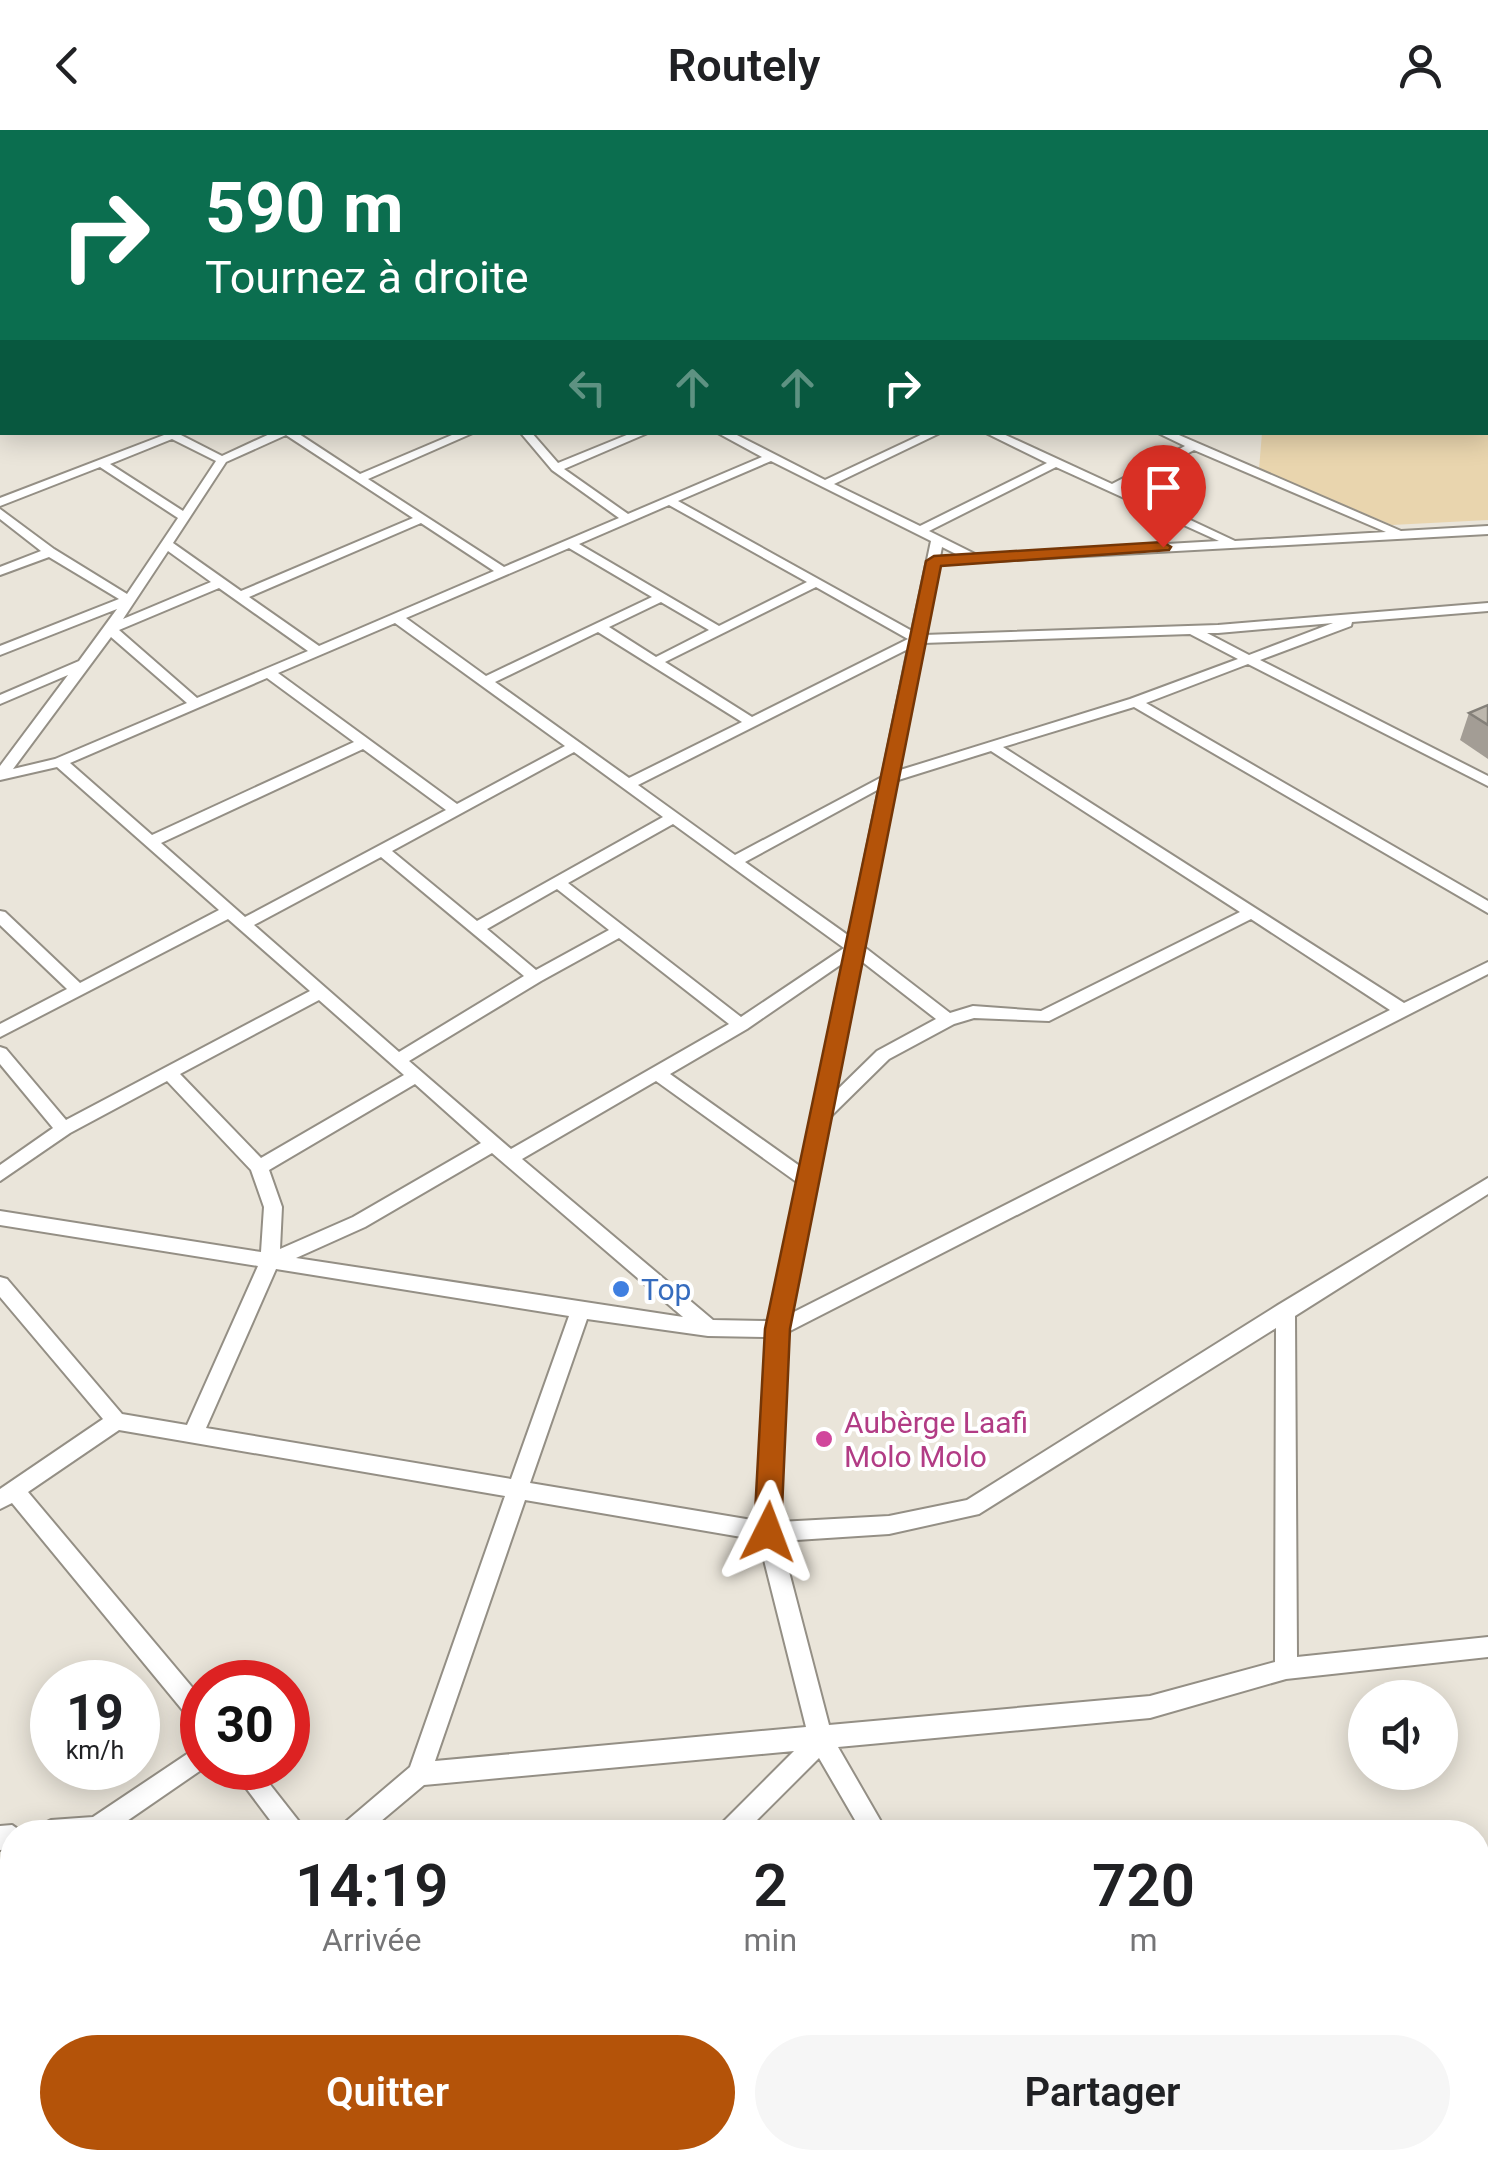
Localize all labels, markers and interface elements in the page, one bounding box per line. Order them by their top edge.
icon: back [40,38,95,93]
icon: person [1393,38,1448,93]
text: Routely [668,39,820,92]
text: 590 m [205,167,404,249]
icon: right [40,170,170,300]
text: Tournez à droite [205,251,529,304]
icon: left [560,360,615,415]
icon: ahead [665,360,720,415]
icon: ahead [770,360,825,415]
icon: right [875,360,930,415]
pin [1121,445,1206,548]
icon: arrive [1136,460,1191,515]
place label: Top [641,1272,691,1307]
marker: Top [610,1278,632,1300]
place label: Aubèrge Laafi Molo Molo [844,1405,1028,1474]
marker: Aubèrge Laafi Molo Molo [813,1428,835,1450]
position arrow [716,1480,820,1584]
speed limit sign: 30 [180,1660,310,1790]
map controls [1348,1680,1458,1790]
button: sound [1348,1680,1458,1790]
text: 19 [66,1684,124,1742]
text: km/h [66,1736,124,1765]
text: 14:19 [295,1850,449,1921]
text: 2 [753,1850,787,1921]
text: 720 [1092,1850,1195,1921]
text: Arrivée [322,1921,422,1959]
text: min [744,1921,797,1959]
text: m [1129,1921,1158,1959]
button: Quitter [40,2035,735,2150]
button: Partager [755,2035,1450,2150]

